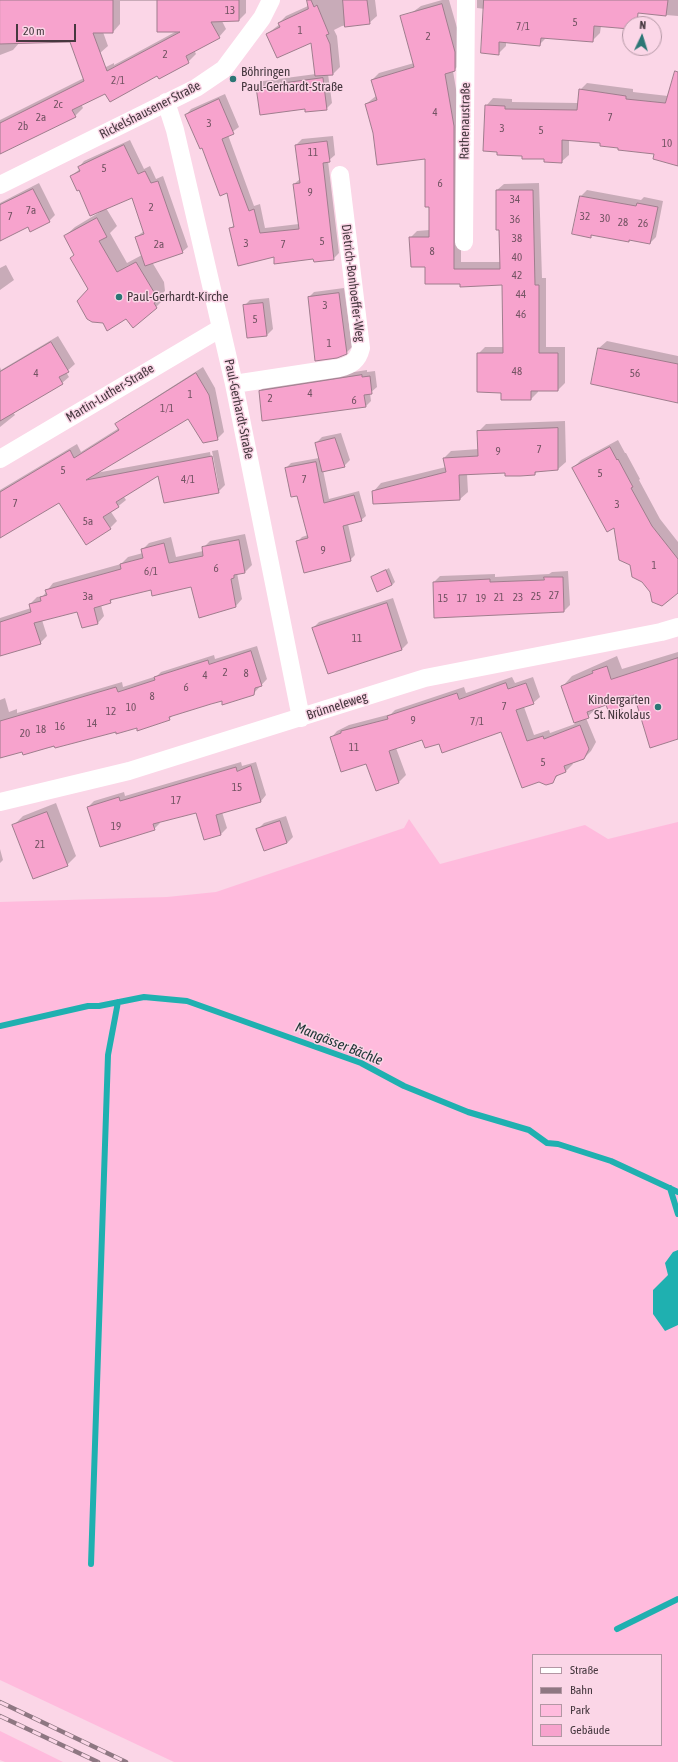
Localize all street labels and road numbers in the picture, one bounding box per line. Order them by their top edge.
street label: Rickelshausener Straße [97,78,203,142]
street label: Rathenaustraße [457,82,473,160]
street label: Dietrich-Bonhoeffer-Weg [338,223,368,343]
street label: Paul-Gerhardt-Straße [221,358,257,460]
street label: Martin-Luther-Straße [63,361,157,425]
street label: Brünneleweg [305,689,369,723]

